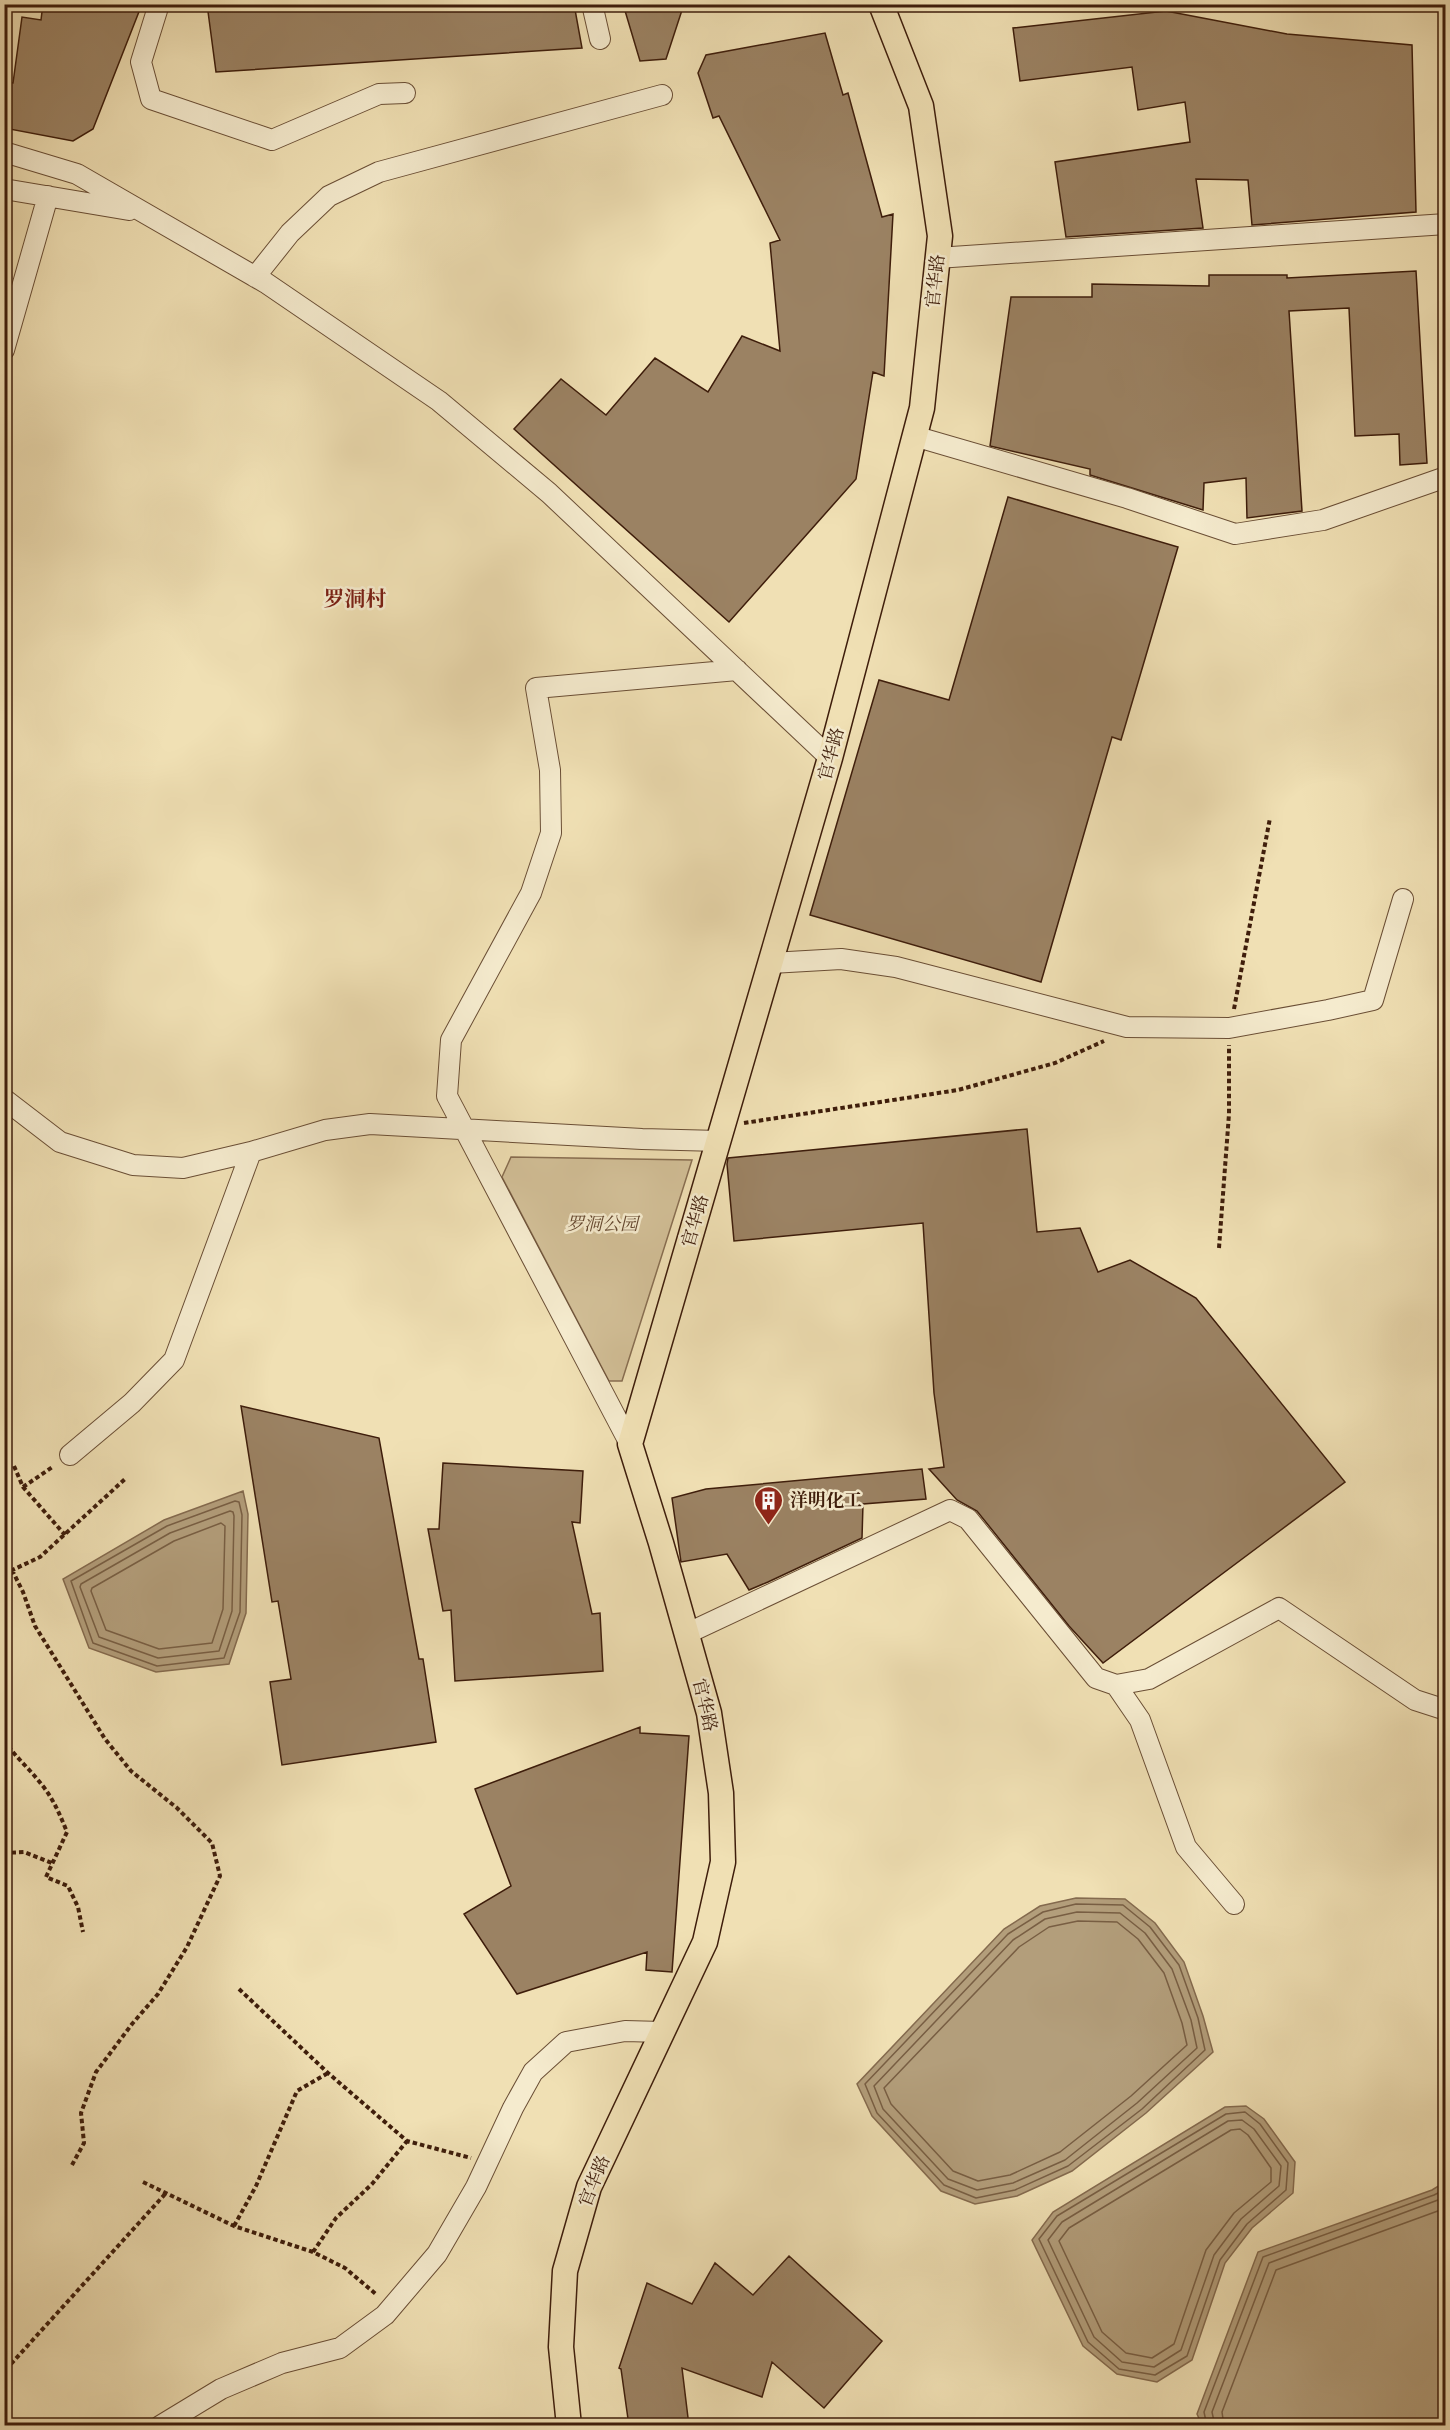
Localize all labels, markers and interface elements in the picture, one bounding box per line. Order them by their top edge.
street label: 官华路 [921,253,949,309]
district label: 罗洞村 [324,586,387,611]
street label: 官华路 [813,725,849,783]
street label: 官华路 [677,1192,713,1250]
park label: 罗洞公园 [566,1213,641,1235]
building icon: 洋明化工 [753,1484,785,1526]
place label: 洋明化工 [790,1489,862,1511]
street label: 官华路 [688,1676,722,1734]
street label: 官华路 [574,2152,614,2210]

